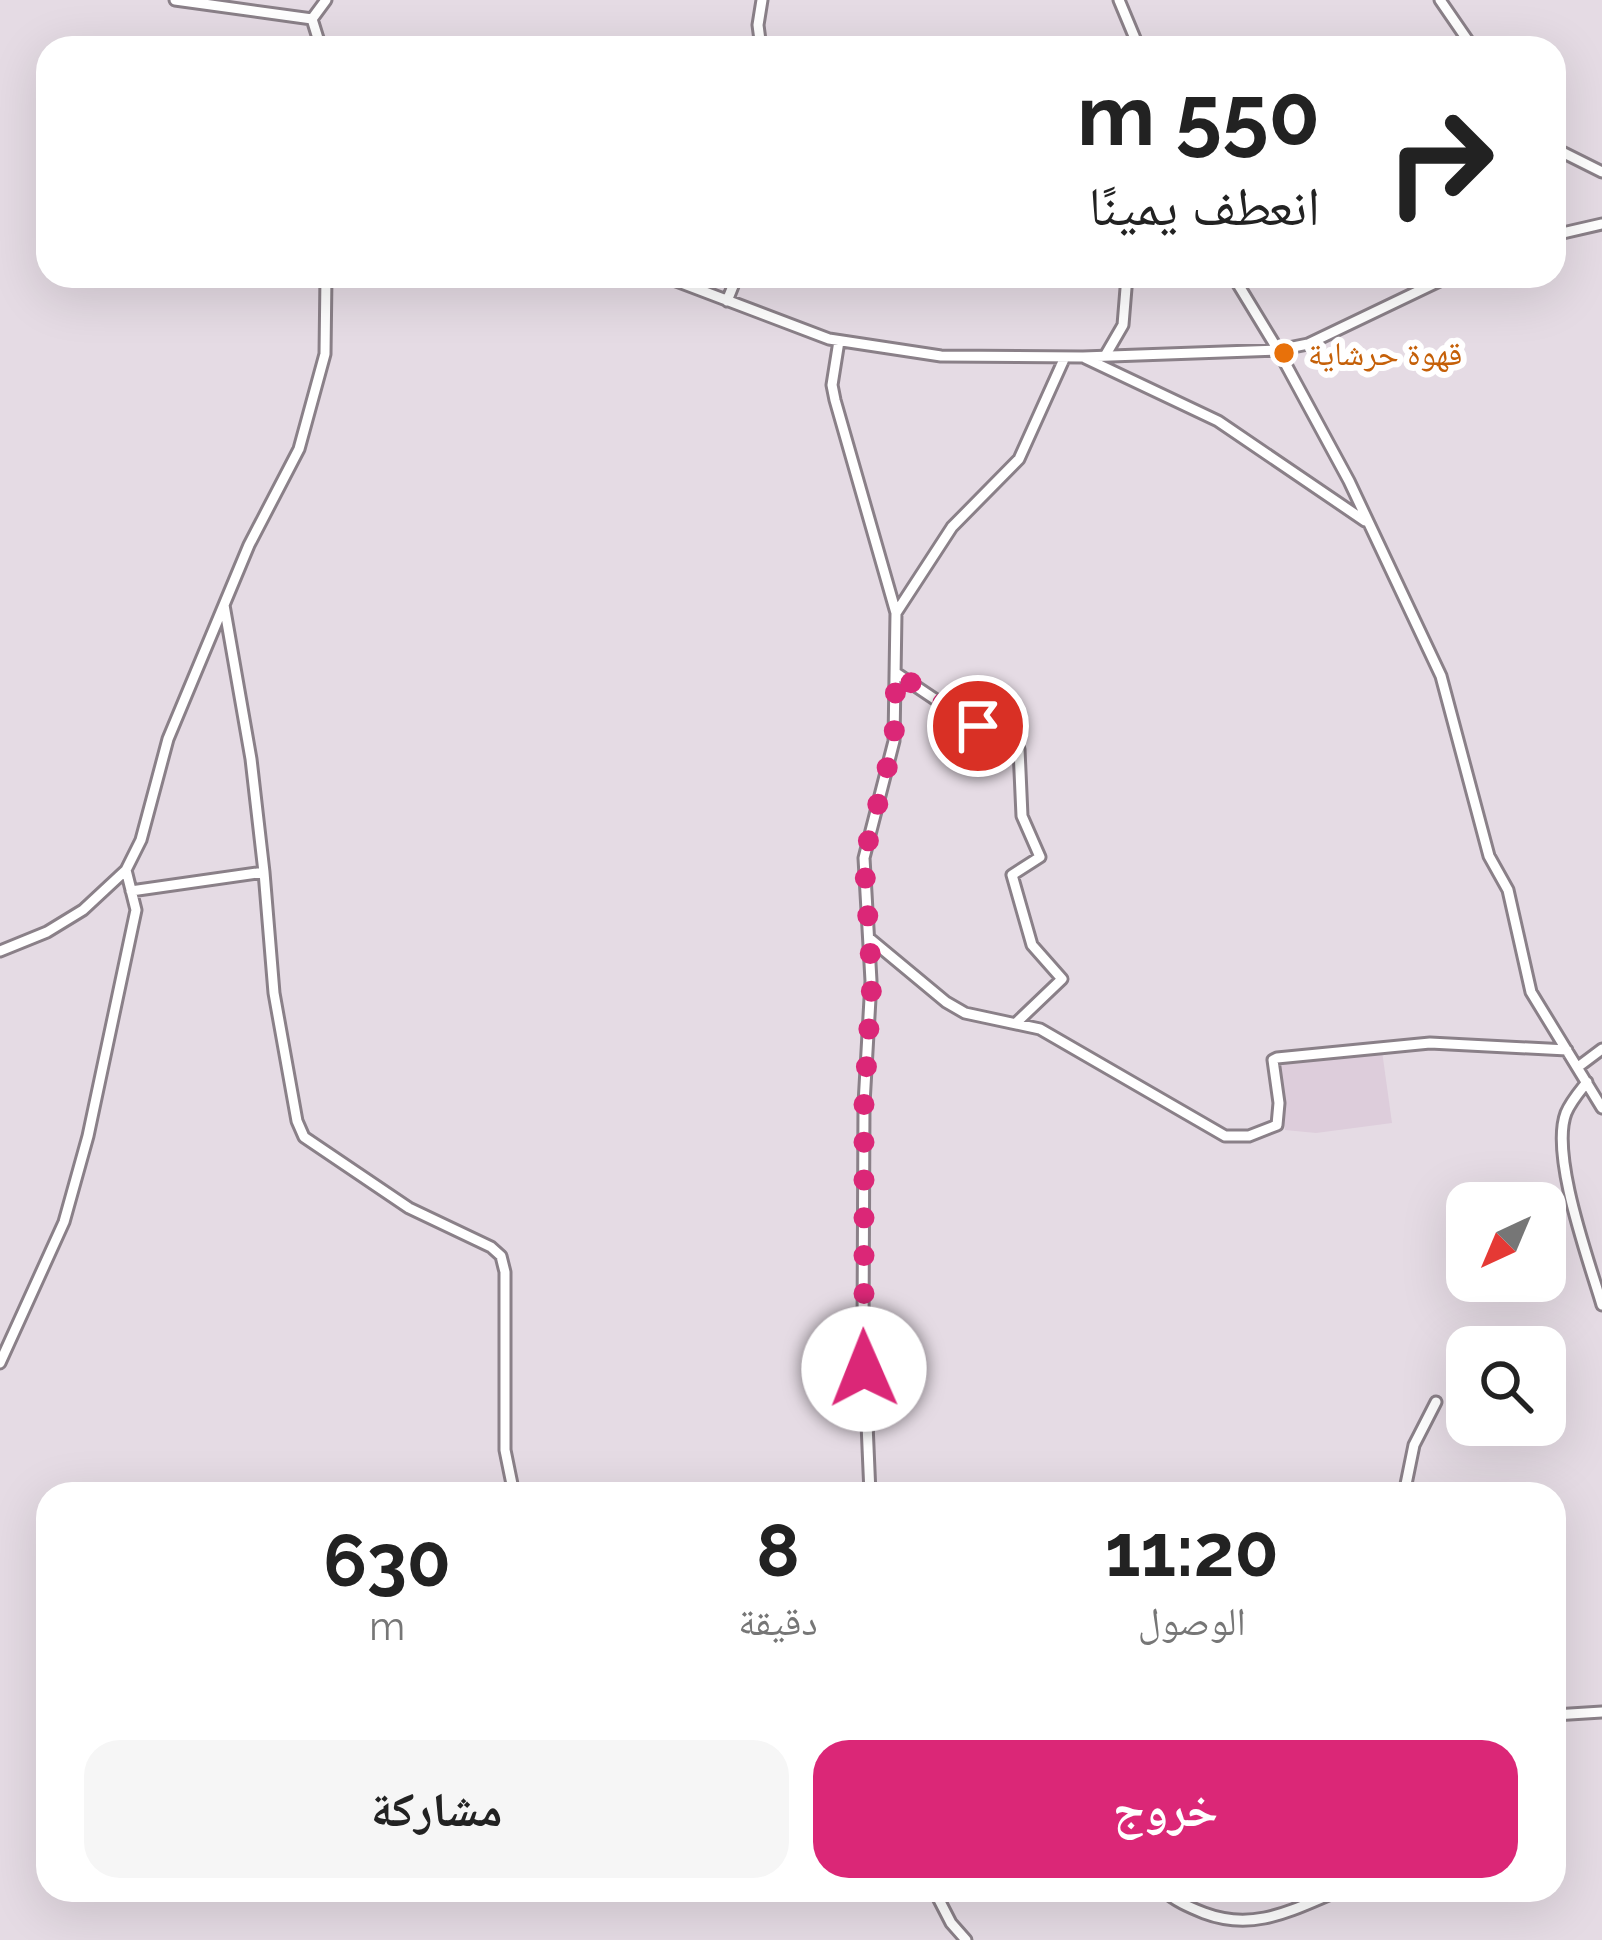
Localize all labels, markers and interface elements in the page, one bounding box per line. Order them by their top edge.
text: 550 m [1077,66,1320,165]
icon: right [1362,84,1518,240]
text: انعطف يمينًا [1088,174,1320,238]
place label: قهوة حرشاية [1308,334,1462,373]
marker: قهوة حرشاية [1271,340,1297,366]
pin [927,675,1029,777]
icon: arrive [945,693,1011,759]
north arrow [1446,1182,1566,1302]
map controls [1446,1182,1566,1446]
position arrow [801,1306,927,1432]
button: search [1446,1326,1566,1446]
text: 8 [756,1508,800,1593]
text: 11:20 [1105,1508,1279,1593]
text: 630 [323,1518,451,1603]
text: دقيقة [738,1598,818,1644]
text: الوصول [1138,1598,1246,1644]
text: m [369,1603,405,1649]
button: مشاركة [84,1740,789,1878]
button: خروج [813,1740,1518,1878]

